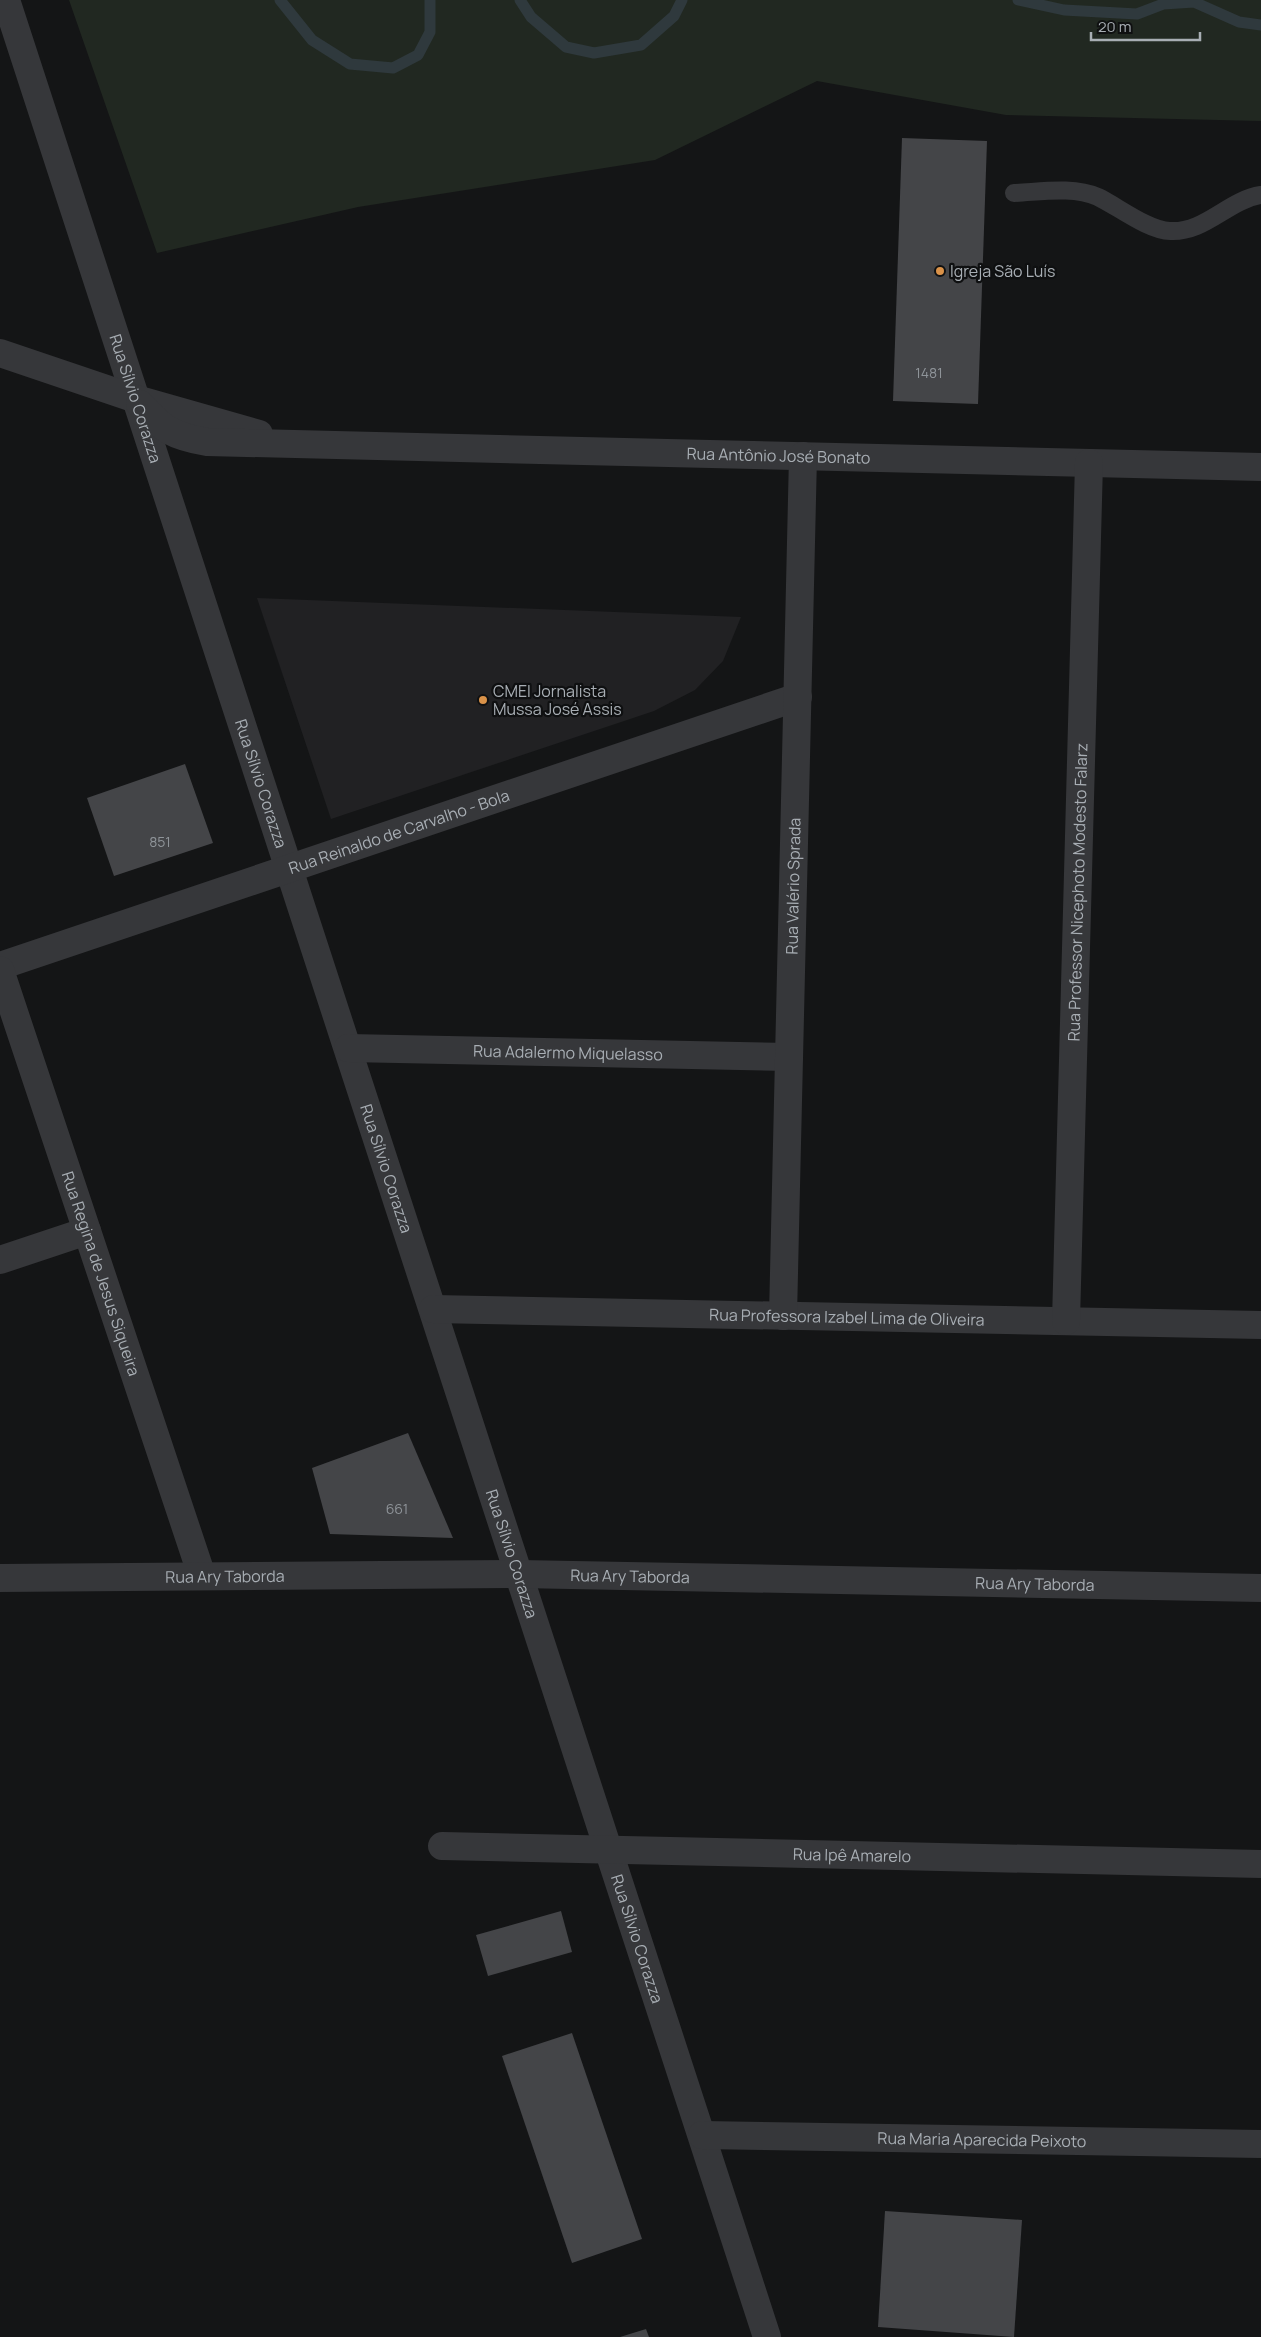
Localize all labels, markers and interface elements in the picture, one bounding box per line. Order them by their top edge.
scale bar [1091,10,1200,42]
text: 20 m [1098,16,1131,37]
place label: Igreja São Luís [950,260,1056,282]
marker: Igreja São Luís [934,265,946,277]
street label: Rua Sílvio Corazza [104,331,167,466]
house number: 1481 [915,363,943,382]
street label: Rua Antônio José Bonato [686,442,871,469]
place label: CMEI Jornalista Mussa José Assis [493,680,622,720]
marker: CMEI Jornalista Mussa José Assis [477,694,489,706]
street label: Rua Sílvio Corazza [230,716,292,851]
street label: Rua Professor Nicephoto Modesto Falarz [1062,743,1092,1042]
street label: Rua Reinaldo de Carvalho - Bola [286,784,512,879]
street label: Rua Valério Sprada [780,817,806,955]
house number: 851 [149,832,171,851]
street label: Rua Adalermo Miquelasso [473,1040,663,1065]
street label: Rua Sílvio Corazza [355,1101,418,1236]
street label: Rua Regina de Jesus Siqueira [57,1168,146,1379]
street label: Rua Professora Izabel Lima de Oliveira [709,1303,985,1331]
street label: Rua Sílvio Corazza [481,1486,543,1621]
house number: 661 [386,1499,408,1518]
street label: Rua Ary Taborda [570,1564,690,1588]
street label: Rua Ary Taborda [165,1565,285,1588]
street label: Rua Ary Taborda [975,1572,1095,1596]
street label: Rua Ipê Amarelo [793,1843,911,1867]
street label: Rua Sílvio Corazza [606,1872,669,2006]
street label: Rua Maria Aparecida Peixoto [877,2127,1087,2152]

